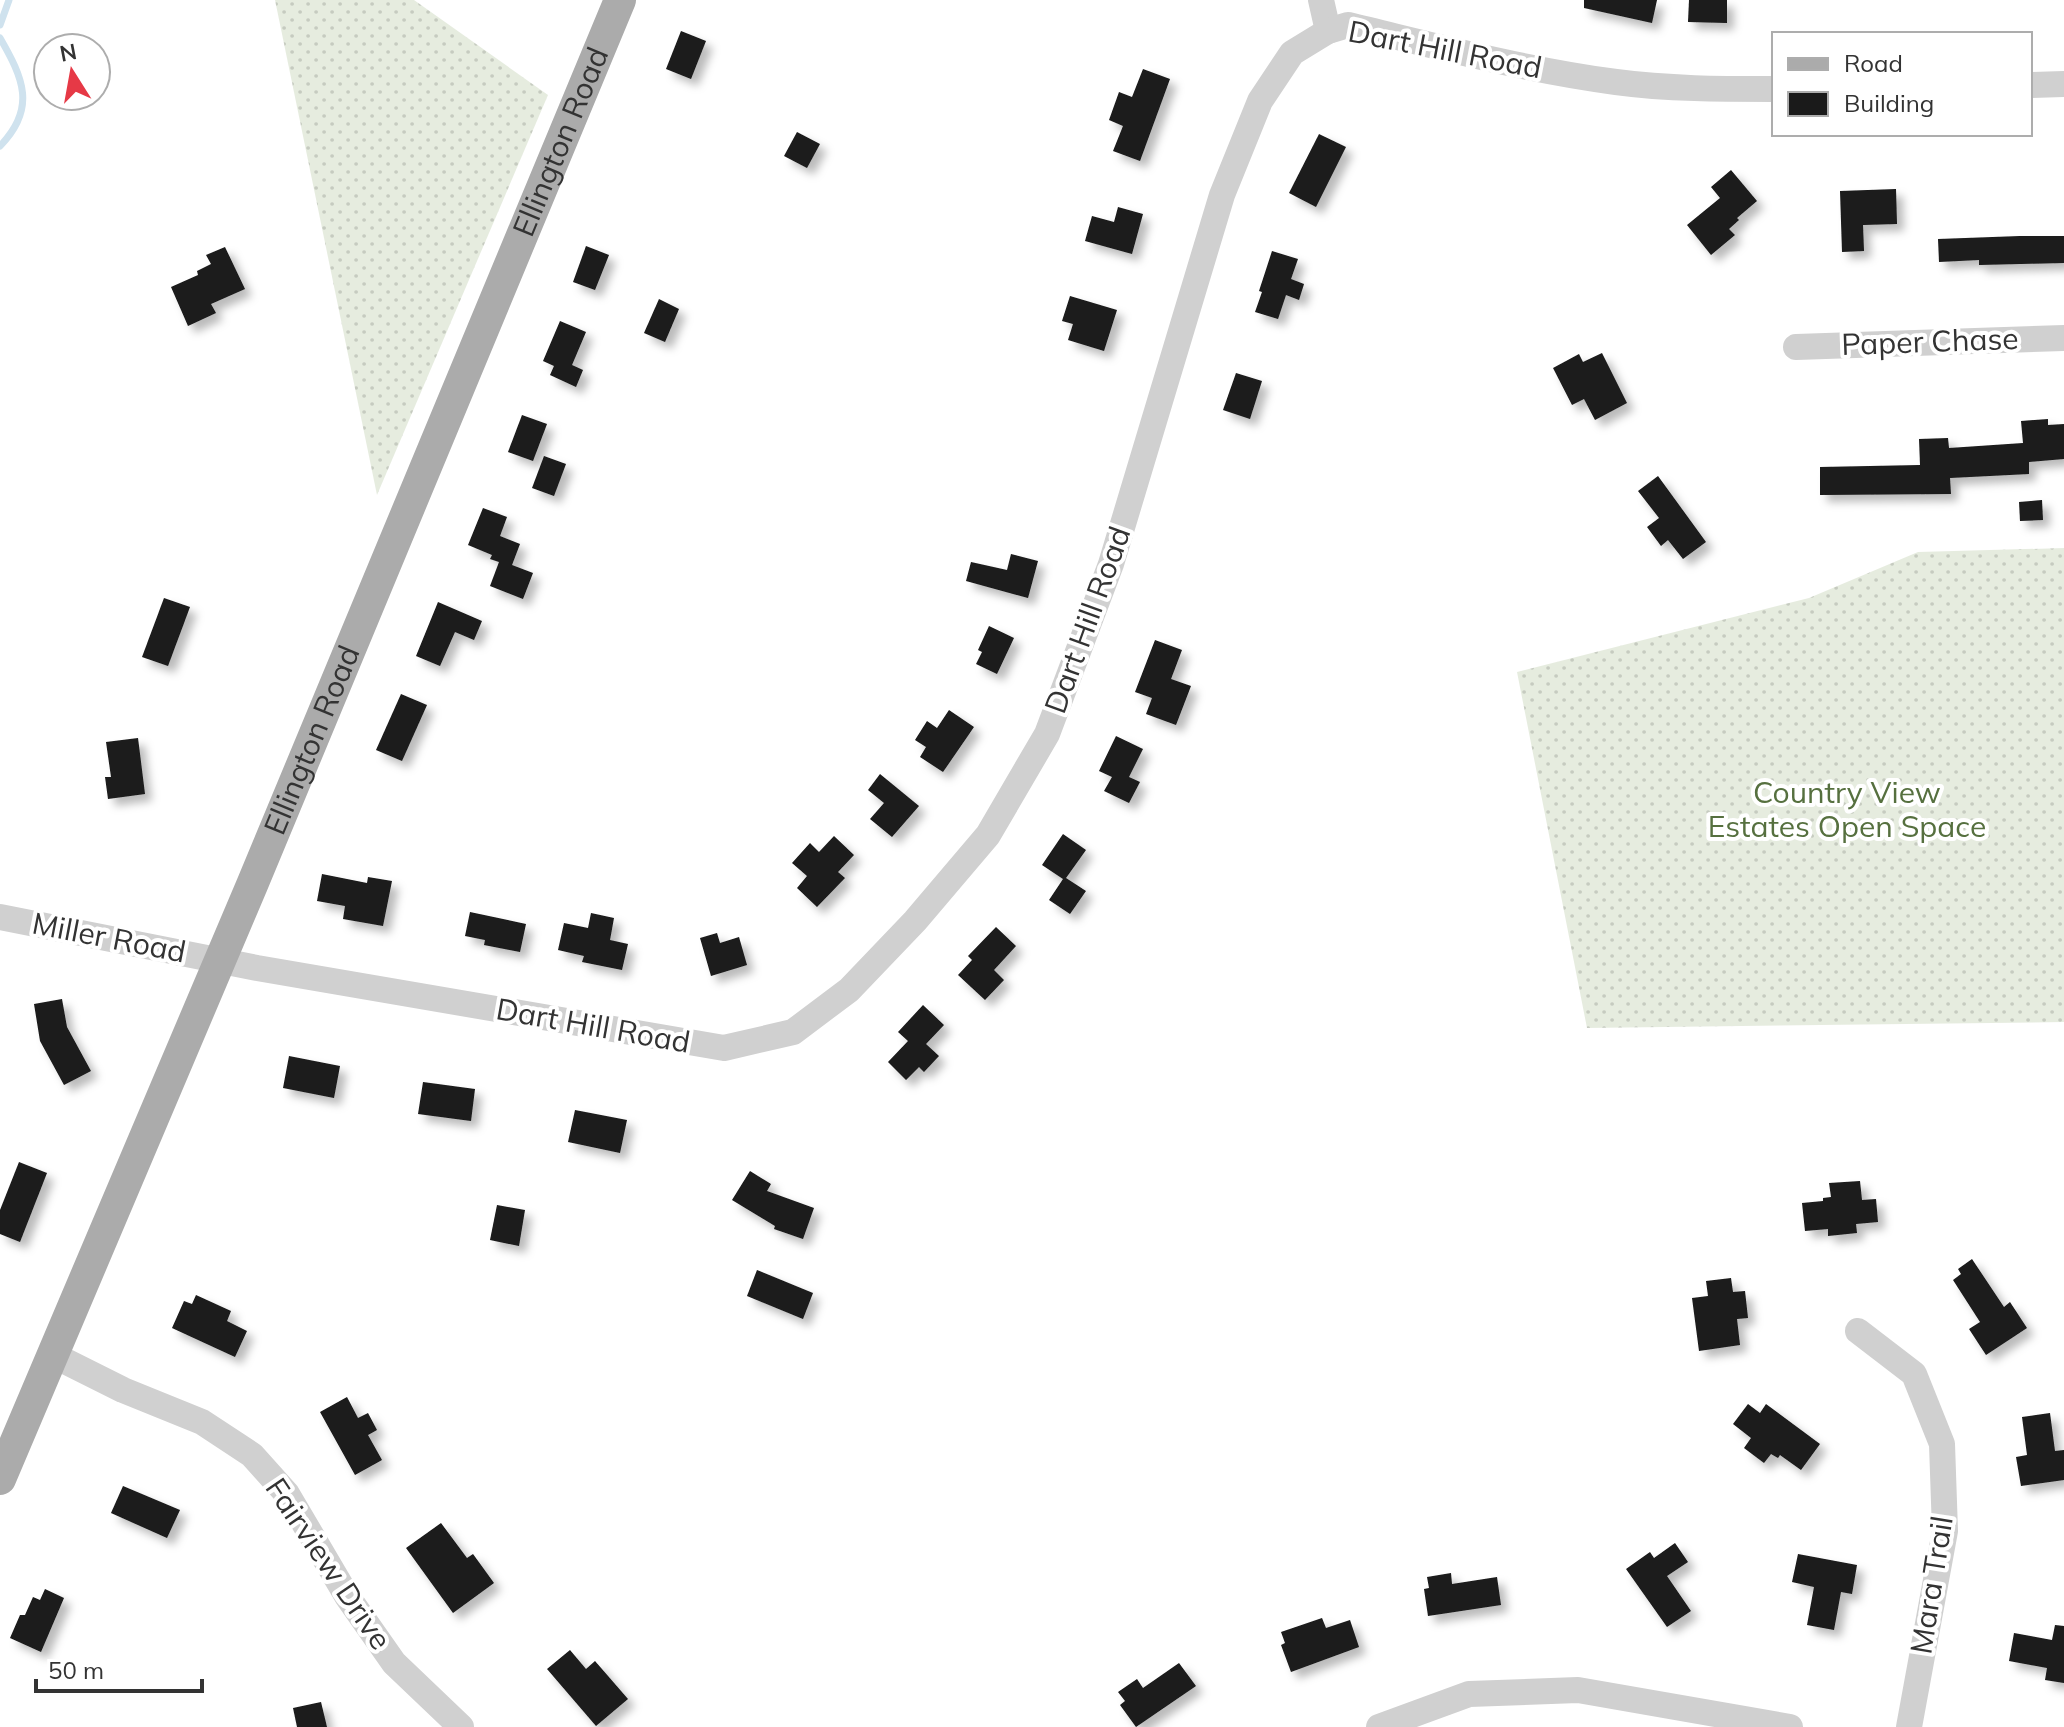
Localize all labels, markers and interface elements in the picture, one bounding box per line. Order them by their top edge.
street label: Dart Hill Road [1345,12,1545,86]
north arrow [32,32,112,112]
legend [1772,32,2032,136]
text: N [57,37,79,68]
street label: Ellington Road [504,41,616,242]
text: Road [1844,48,1903,78]
text: Building [1844,88,1934,118]
street label: Paper Chase [1841,319,2019,363]
street label: Dart Hill Road [1036,521,1138,718]
street label: Ellington Road [255,640,367,840]
park label: Country View Estates Open Space [1708,773,1986,845]
street label: Miller Road [29,904,189,971]
street label: Dart Hill Road [493,989,693,1061]
street label: Fairview Drive [258,1470,400,1656]
street label: Mara Trail [1901,1513,1961,1657]
scale bar [36,1643,202,1693]
text: 50 m [48,1655,104,1685]

